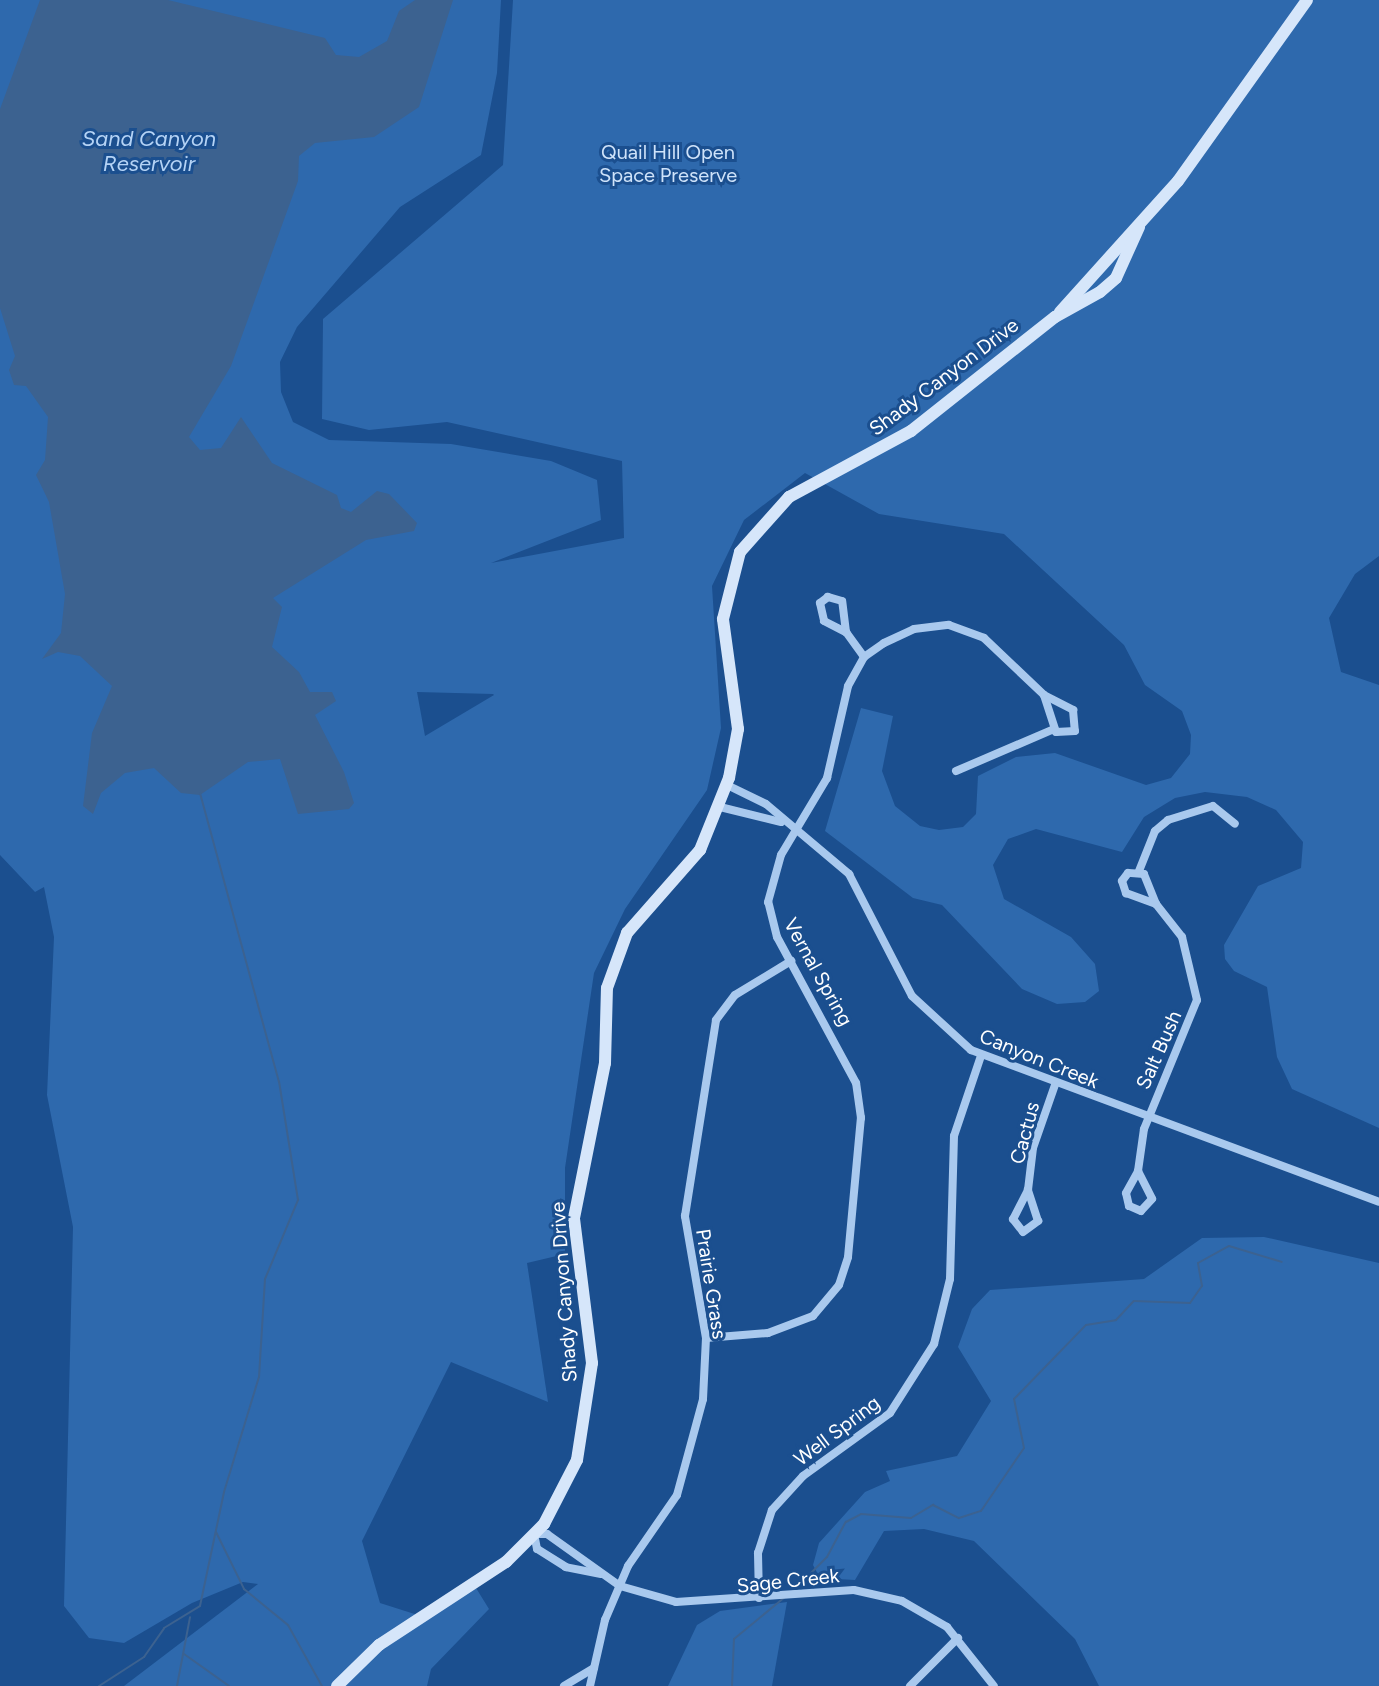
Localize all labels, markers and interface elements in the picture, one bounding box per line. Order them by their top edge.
water label: Sand Canyon Reservoir [82,125,216,176]
park label: Quail Hill Open Space Preserve [599,141,737,188]
street label: Shady Canyon Drive [865,313,1023,441]
street label: Vernal Spring [778,914,858,1030]
street label: Salt Bush [1131,1007,1187,1093]
street label: Canyon Creek [976,1024,1102,1094]
street label: Cactus [1005,1099,1045,1167]
street label: Shady Canyon Drive [546,1201,582,1383]
street label: Prairie Grass [690,1227,732,1341]
street label: Well Spring [789,1391,885,1471]
street label: Sage Creek [736,1564,840,1598]

